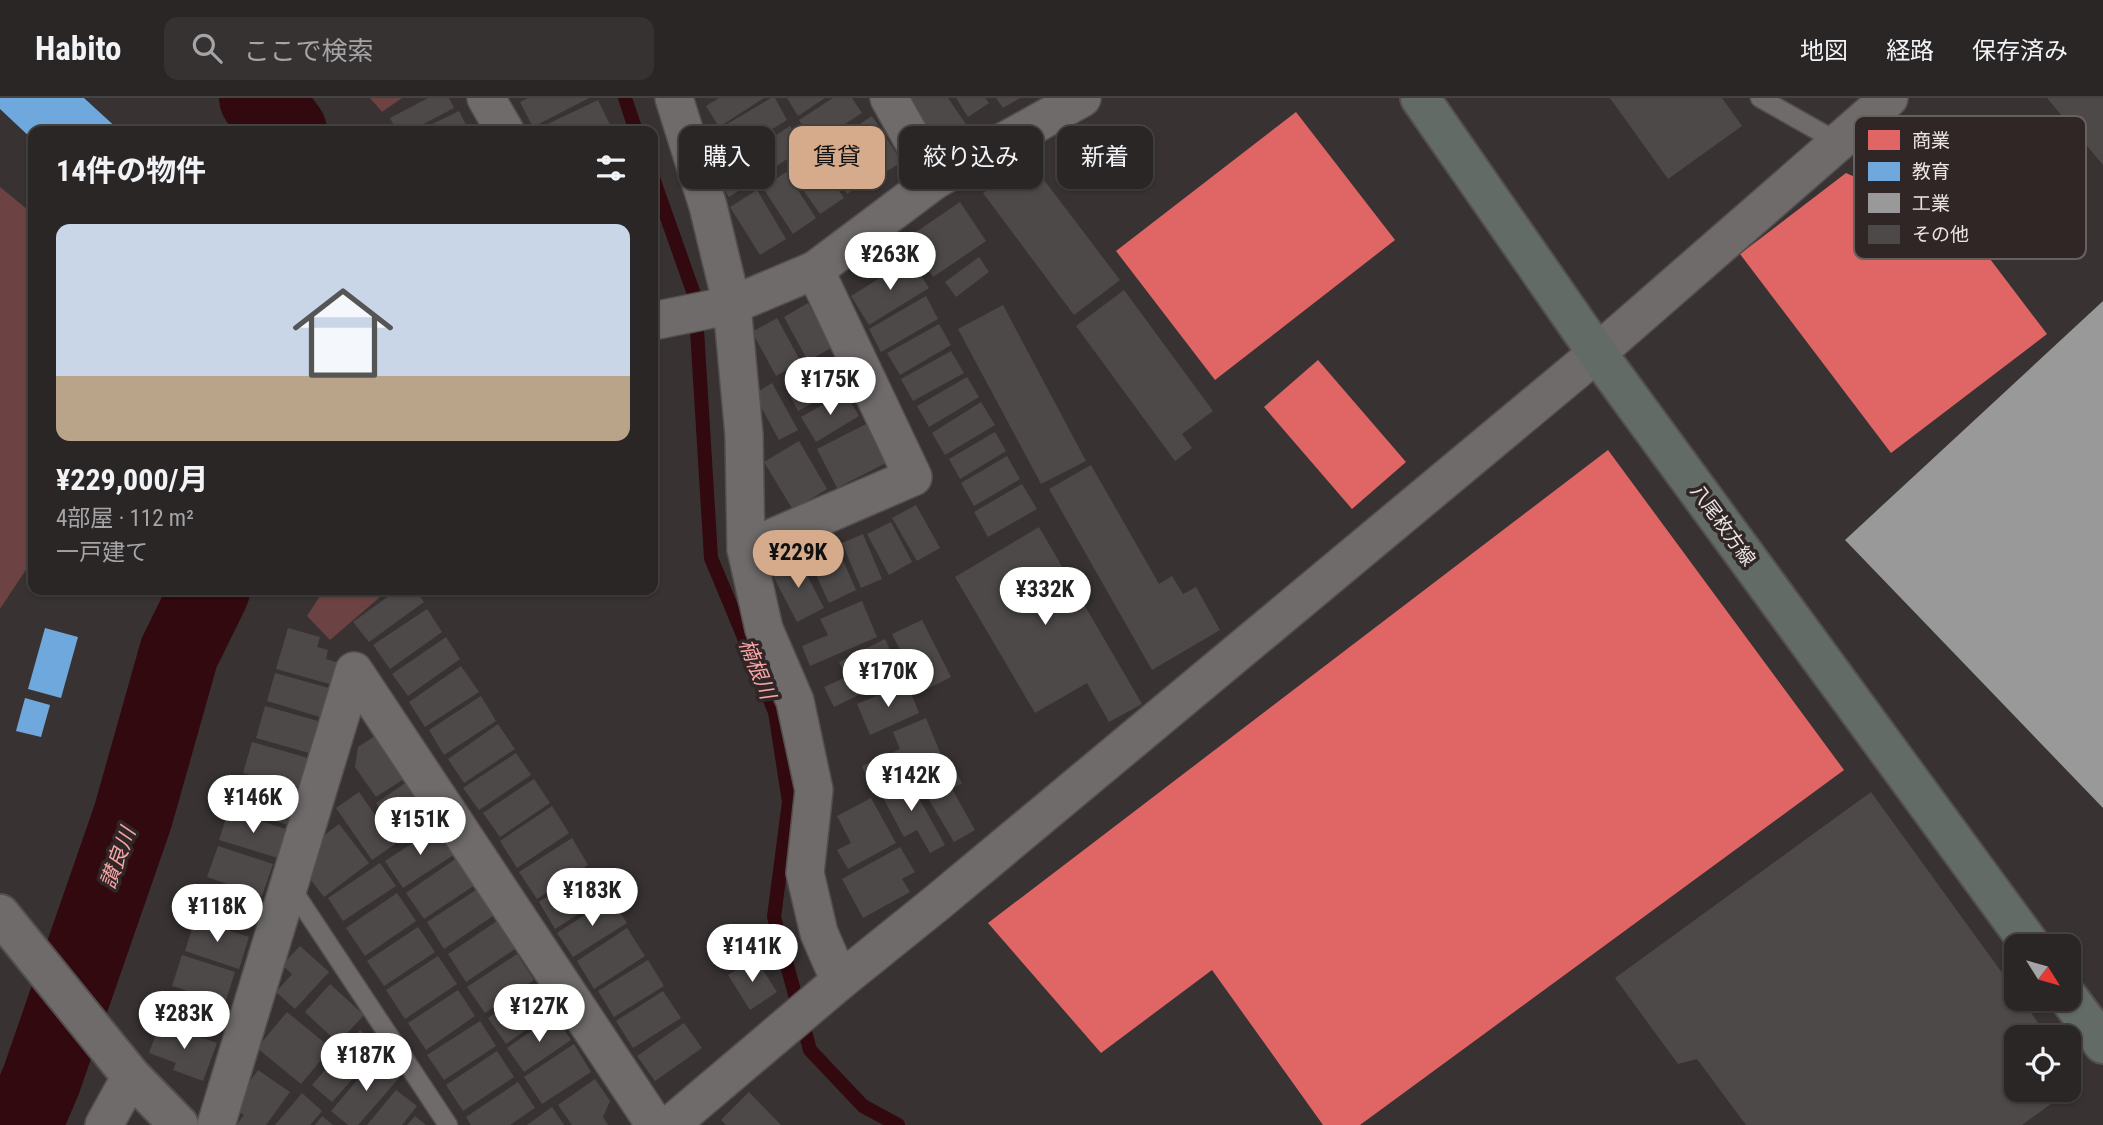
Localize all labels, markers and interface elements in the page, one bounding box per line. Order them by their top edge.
search box [164,17,654,80]
text: Habito [35,29,122,68]
icon: search [188,29,226,67]
text: ここで検索 [244,36,374,66]
text: 地図 [1800,37,1848,65]
text: 経路 [1886,37,1934,65]
text: 保存済み [1972,37,2068,65]
legend [1854,116,2086,259]
chip: 購入 [679,126,775,189]
chip: 賃貸 [789,126,885,189]
chip: 絞り込み [899,126,1043,189]
chip: 新着 [1057,126,1153,189]
text: 商業 [1912,129,1950,152]
icon: filters [592,149,630,187]
text: 14件の物件 [56,153,206,188]
text: 教育 [1912,160,1950,183]
text: 工業 [1912,192,1950,215]
text: その他 [1912,223,1969,246]
pin: ¥263K [841,232,939,292]
text: ¥263K [861,241,919,268]
icon: home [280,270,406,396]
pin: ¥175K [781,358,879,417]
text: ¥175K [801,366,859,393]
text: ¥229,000/月 [56,462,209,497]
street label: 八尾枚方線 [1686,480,1760,570]
text: 4部屋 · 112 m² [56,505,194,532]
pin: ¥229K [749,531,847,590]
text: 一戸建て [56,539,148,566]
text: ¥229K [769,539,827,566]
pin: ¥332K [996,568,1094,627]
text: ¥332K [1016,576,1074,603]
water label: 楠根川 [734,635,781,705]
pin: ¥170K [839,650,937,709]
text: ¥170K [859,658,917,685]
pin: ¥142K [862,754,960,813]
text: ¥142K [882,762,940,789]
pin: ¥146K [204,776,302,835]
text: ¥146K [224,784,282,811]
pin: ¥151K [371,798,469,857]
text: ¥151K [391,806,449,833]
water label: 讃良川 [96,822,141,892]
pin: ¥183K [543,868,641,928]
text: ¥183K [563,877,621,904]
pin: ¥118K [168,884,266,944]
text: ¥118K [188,893,246,920]
pin: ¥141K [703,924,801,984]
text: ¥141K [723,933,781,960]
north arrow [2004,934,2081,1012]
map controls [2004,934,2081,1102]
pin: ¥127K [490,984,588,1044]
pin: ¥283K [135,992,233,1051]
text: ¥127K [510,993,568,1020]
text: ¥283K [155,1000,213,1027]
button: locate [2004,1025,2081,1102]
pin: ¥187K [317,1034,415,1093]
text: ¥187K [337,1042,395,1069]

